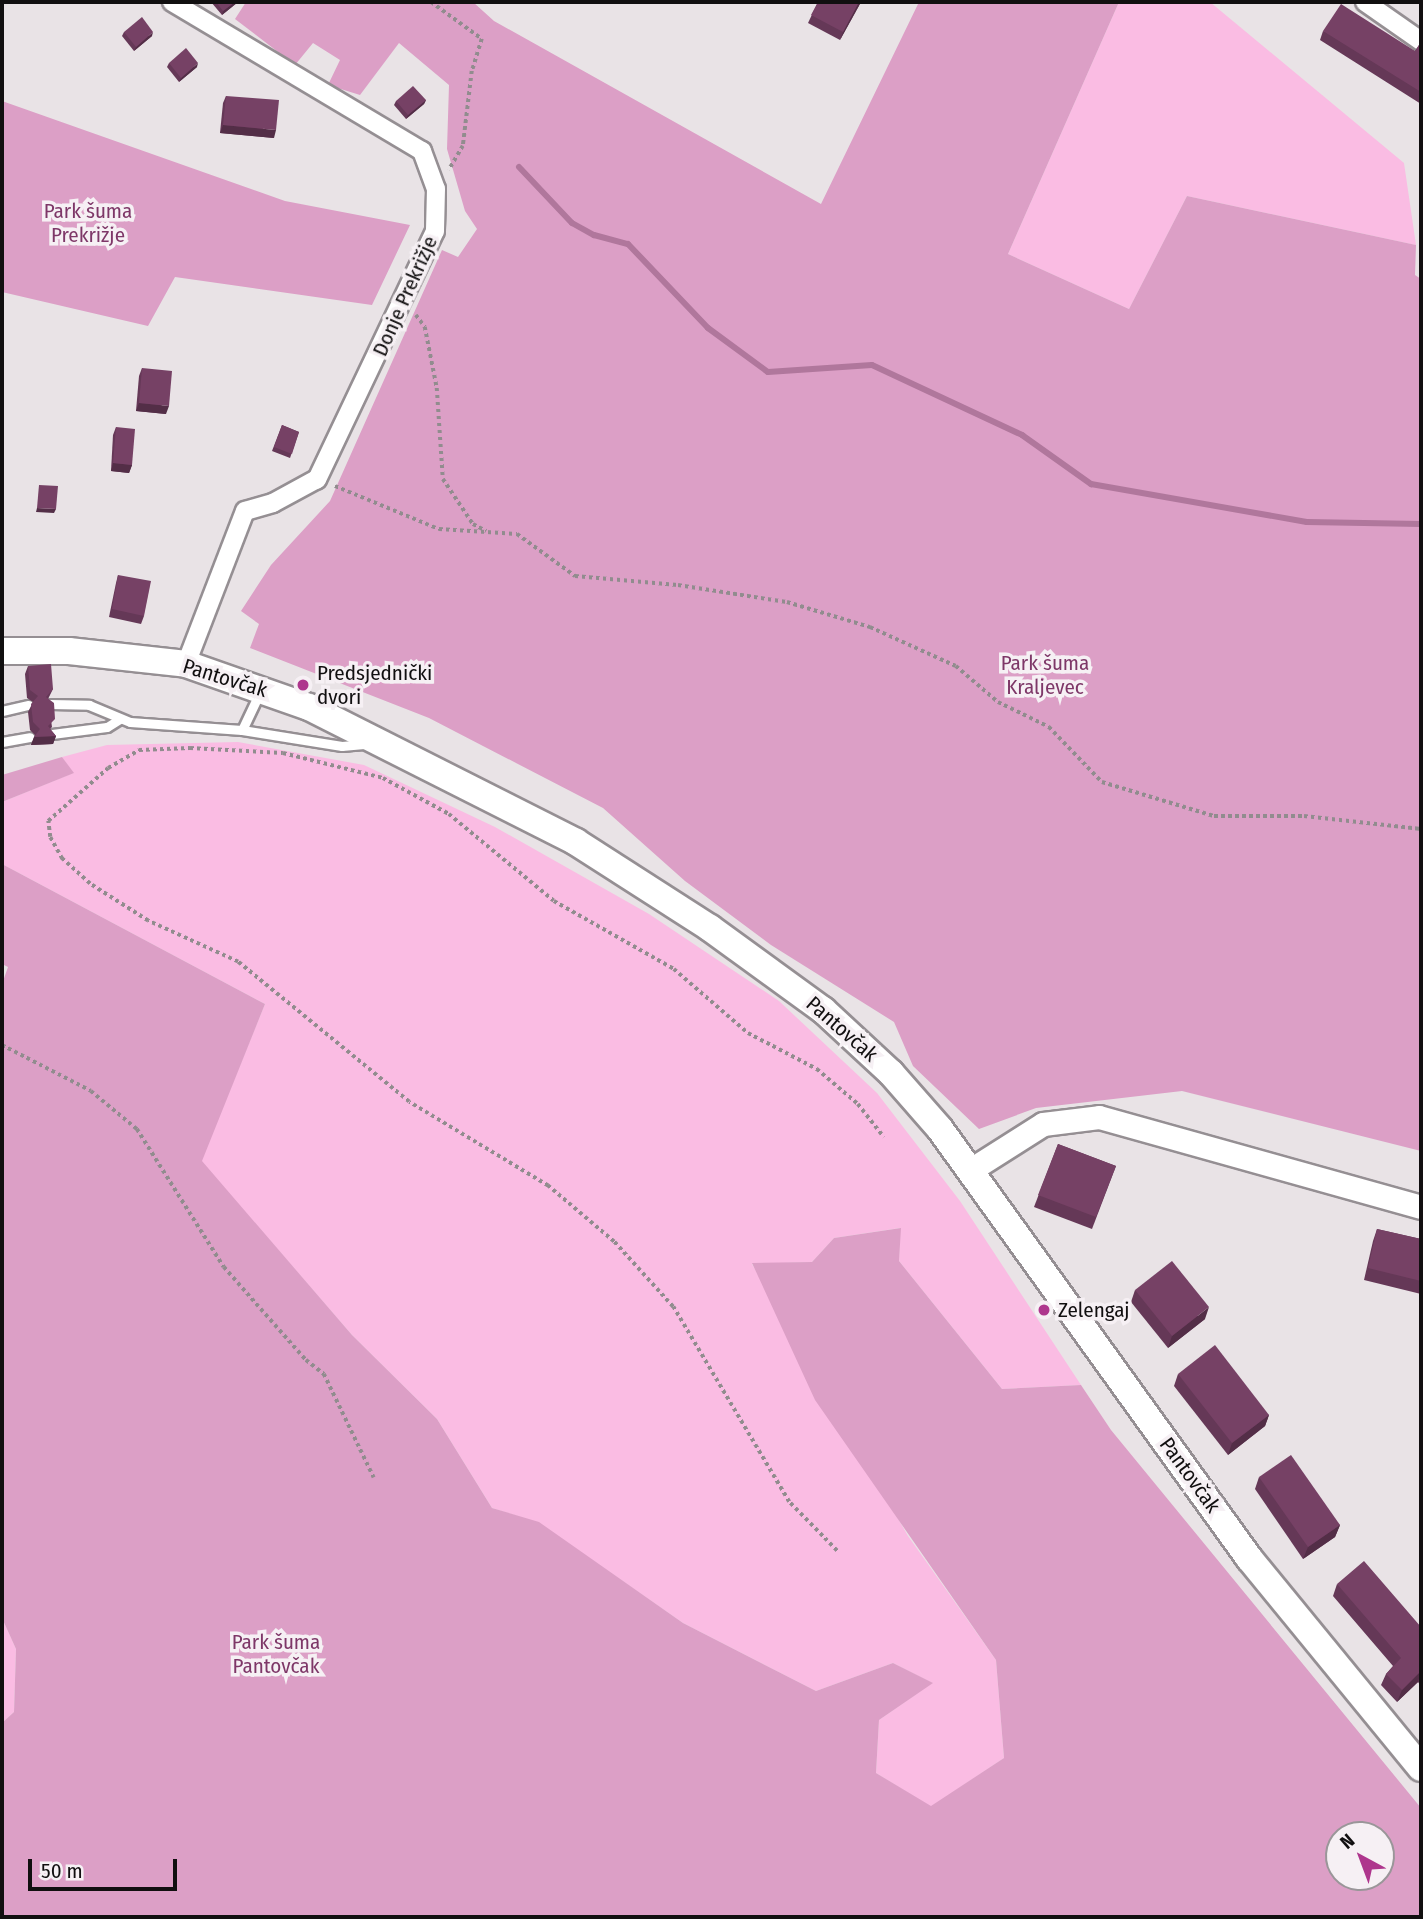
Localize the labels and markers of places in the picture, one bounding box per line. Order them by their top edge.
place label: Predsjednički dvori [317,660,432,710]
marker: Predsjednički dvori [295,677,311,693]
place label: Zelengaj [1058,1297,1130,1323]
marker: Zelengaj [1036,1302,1052,1318]

